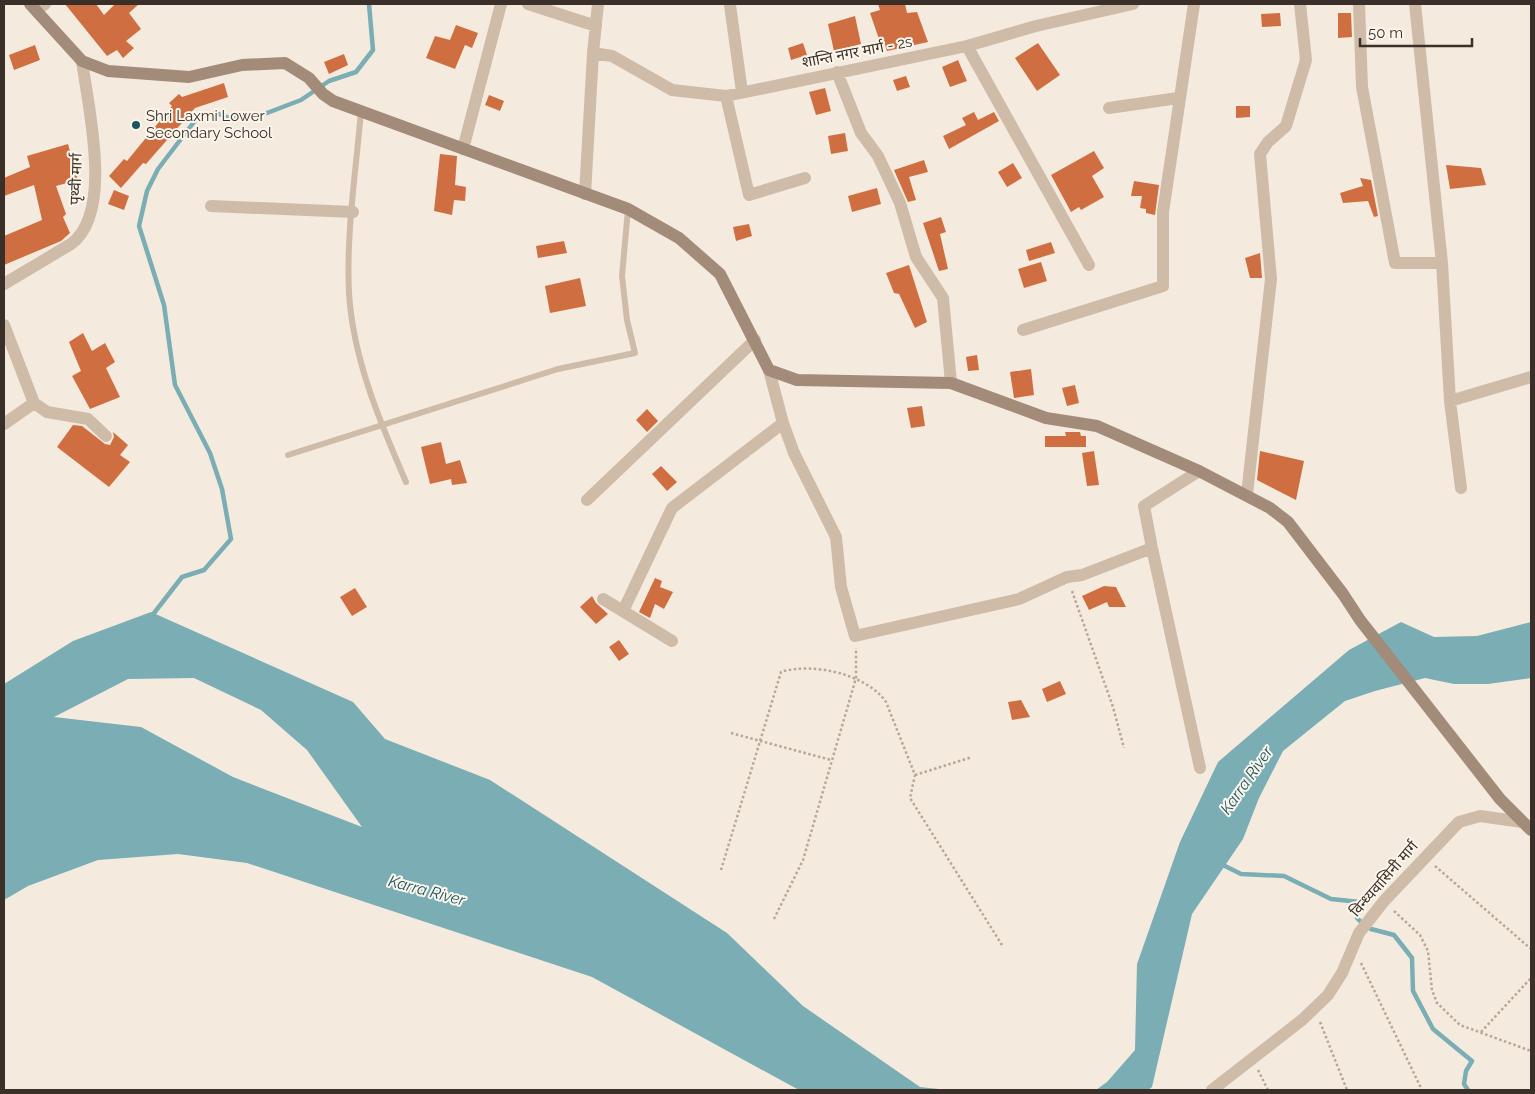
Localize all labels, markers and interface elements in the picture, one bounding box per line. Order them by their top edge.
scale bar [1360,15,1472,47]
text: 50 m [1368,24,1403,42]
street label: शान्ति नगर मार्ग - 2s [800,32,914,72]
place label: Shri Laxmi Lower Secondary School [146,107,273,142]
marker: Shri Laxmi Lower Secondary School [130,119,142,131]
street label: पृथ्वी मार्ग [66,152,87,205]
water label: Karra River [1216,742,1277,818]
street label: विन्ध्यवासिनी मार्ग [1346,837,1422,920]
water label: Karra River [387,871,468,910]

